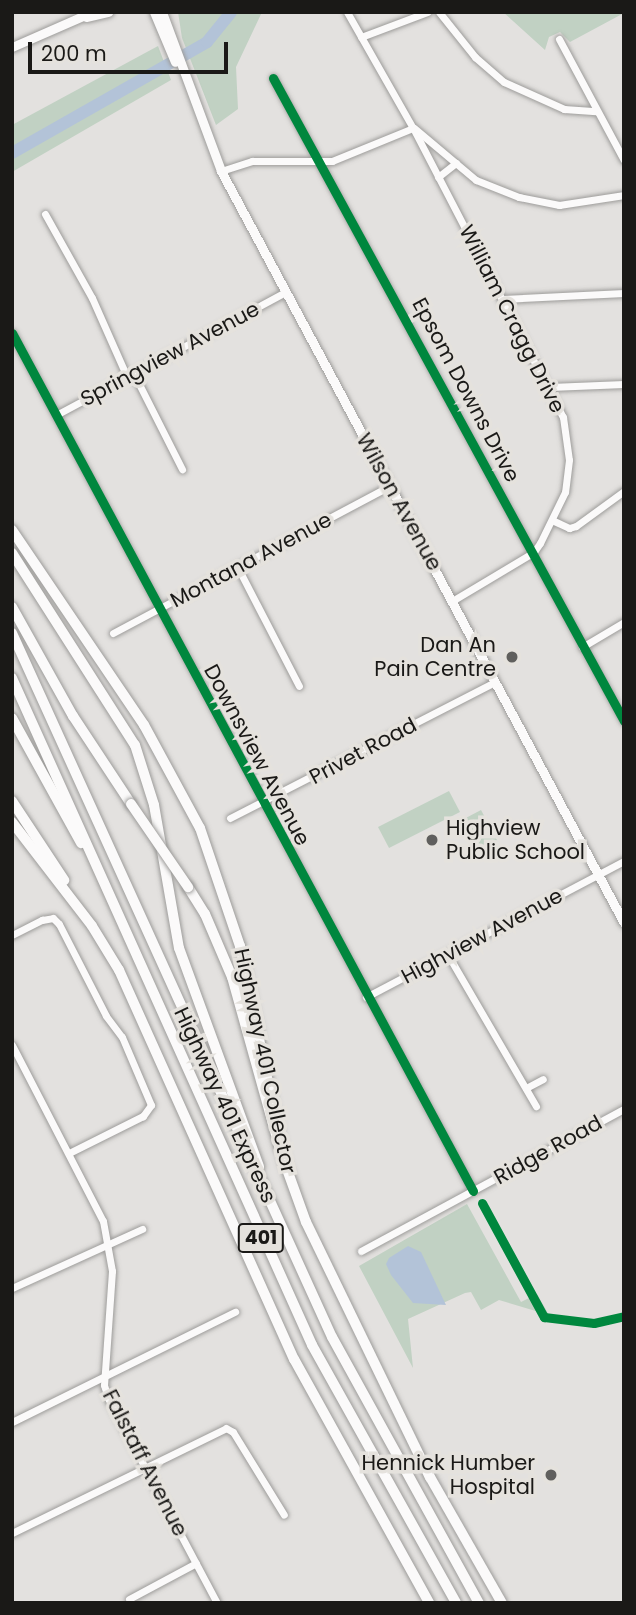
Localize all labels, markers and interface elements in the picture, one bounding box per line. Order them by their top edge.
scale bar [32,28,231,72]
text: 200 m [41,39,107,68]
street label: William Cragg Drive [454,221,570,417]
street label: Epsom Downs Drive [407,294,525,486]
street label: Springview Avenue [76,296,264,412]
street label: Wilson Avenue [351,429,447,575]
street label: Montana Avenue [166,507,336,613]
place label: Dan An Pain Centre [374,632,496,682]
marker: Dan An Pain Centre [502,647,522,667]
street label: Downsview Avenue [199,660,315,850]
street label: Privet Road [305,712,421,790]
place label: Highview Public School [446,815,585,865]
marker: Highview Public School [424,832,440,848]
street label: Highview Avenue [397,883,567,989]
street label: Highway 401 Collector [229,946,301,1176]
street label: Highway 401 Express [169,1003,281,1207]
street label: Ridge Road [490,1110,606,1190]
road number: 401 [236,1222,286,1254]
street label: Falstaff Avenue [97,1386,193,1540]
place label: Hennick Humber Hospital [362,1450,535,1500]
marker: Hennick Humber Hospital [541,1465,561,1485]

